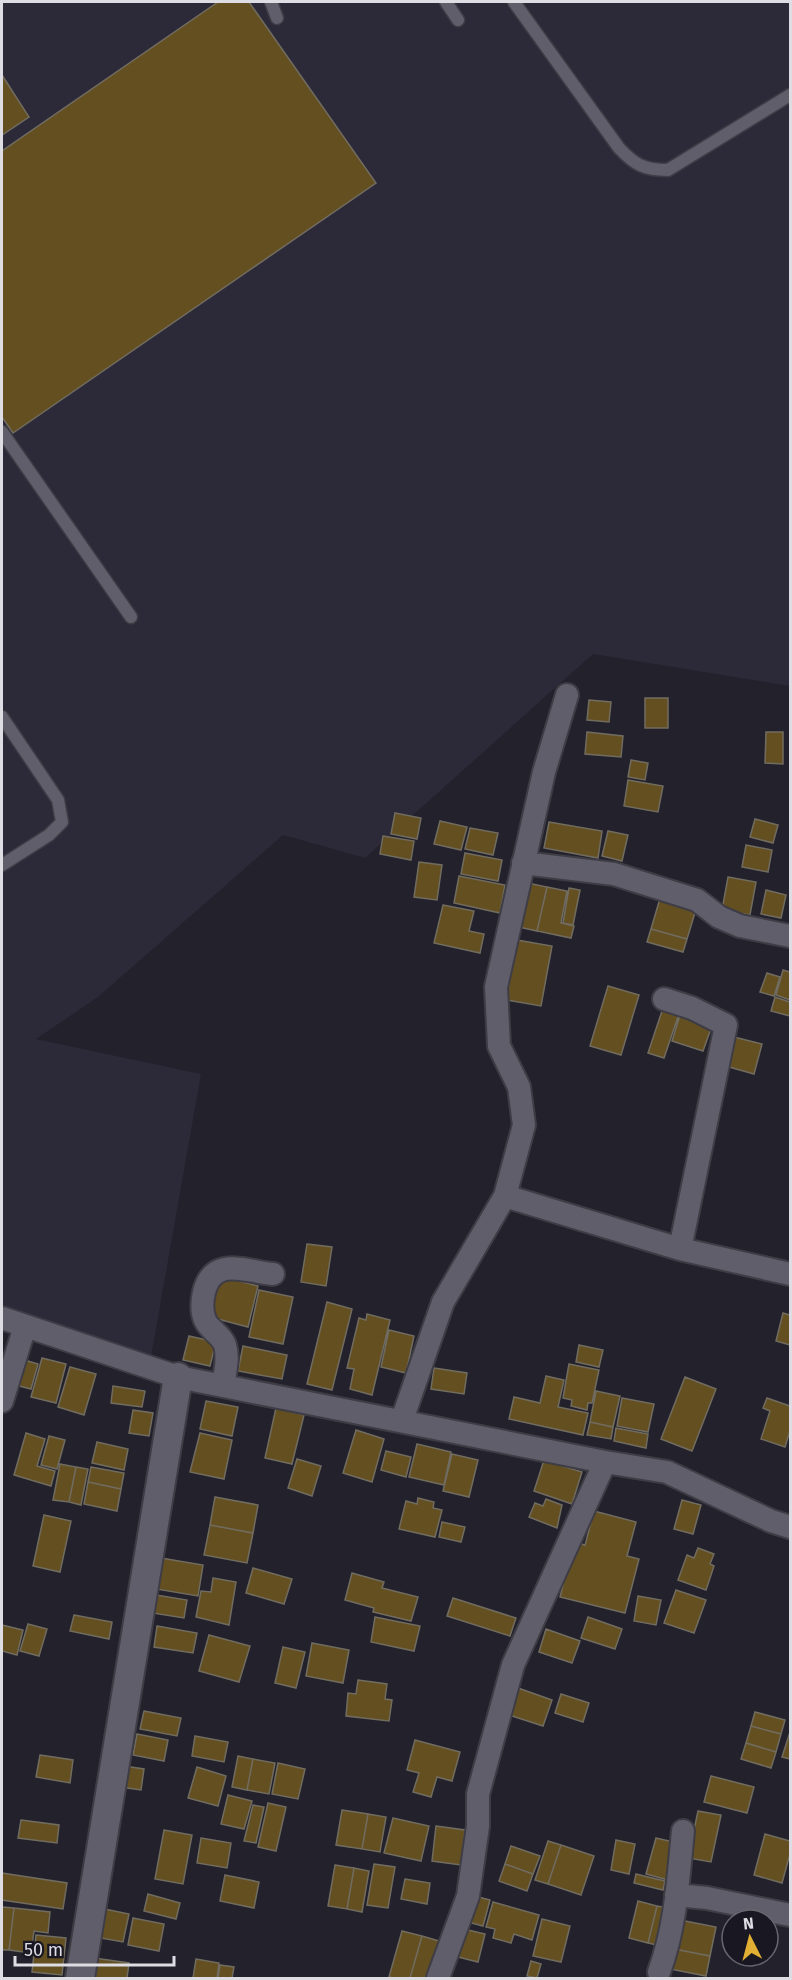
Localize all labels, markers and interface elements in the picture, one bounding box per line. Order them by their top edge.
north arrow [720,1908,780,1968]
text: N [742,1914,755,1934]
scale bar [15,1929,174,1967]
text: 50 m [24,1939,63,1961]

